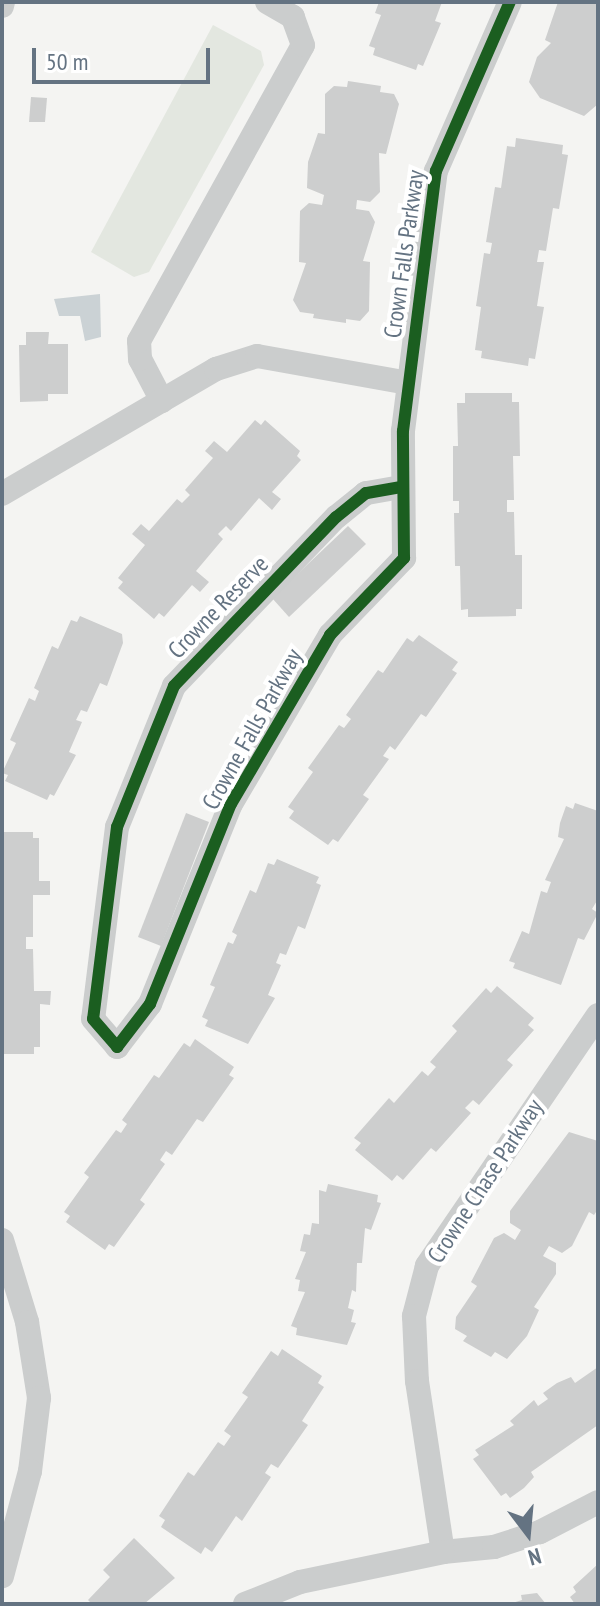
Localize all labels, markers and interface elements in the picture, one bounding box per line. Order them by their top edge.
scale bar [36,32,214,82]
text: 50 m [46,46,88,77]
street label: Crown Falls Parkway [378,168,430,340]
street label: Crowne Reserve [162,550,274,664]
street label: Crowne Falls Parkway [196,644,308,814]
street label: Crowne Chase Parkway [421,1094,549,1268]
north arrow [488,1494,568,1574]
text: N [525,1542,544,1572]

